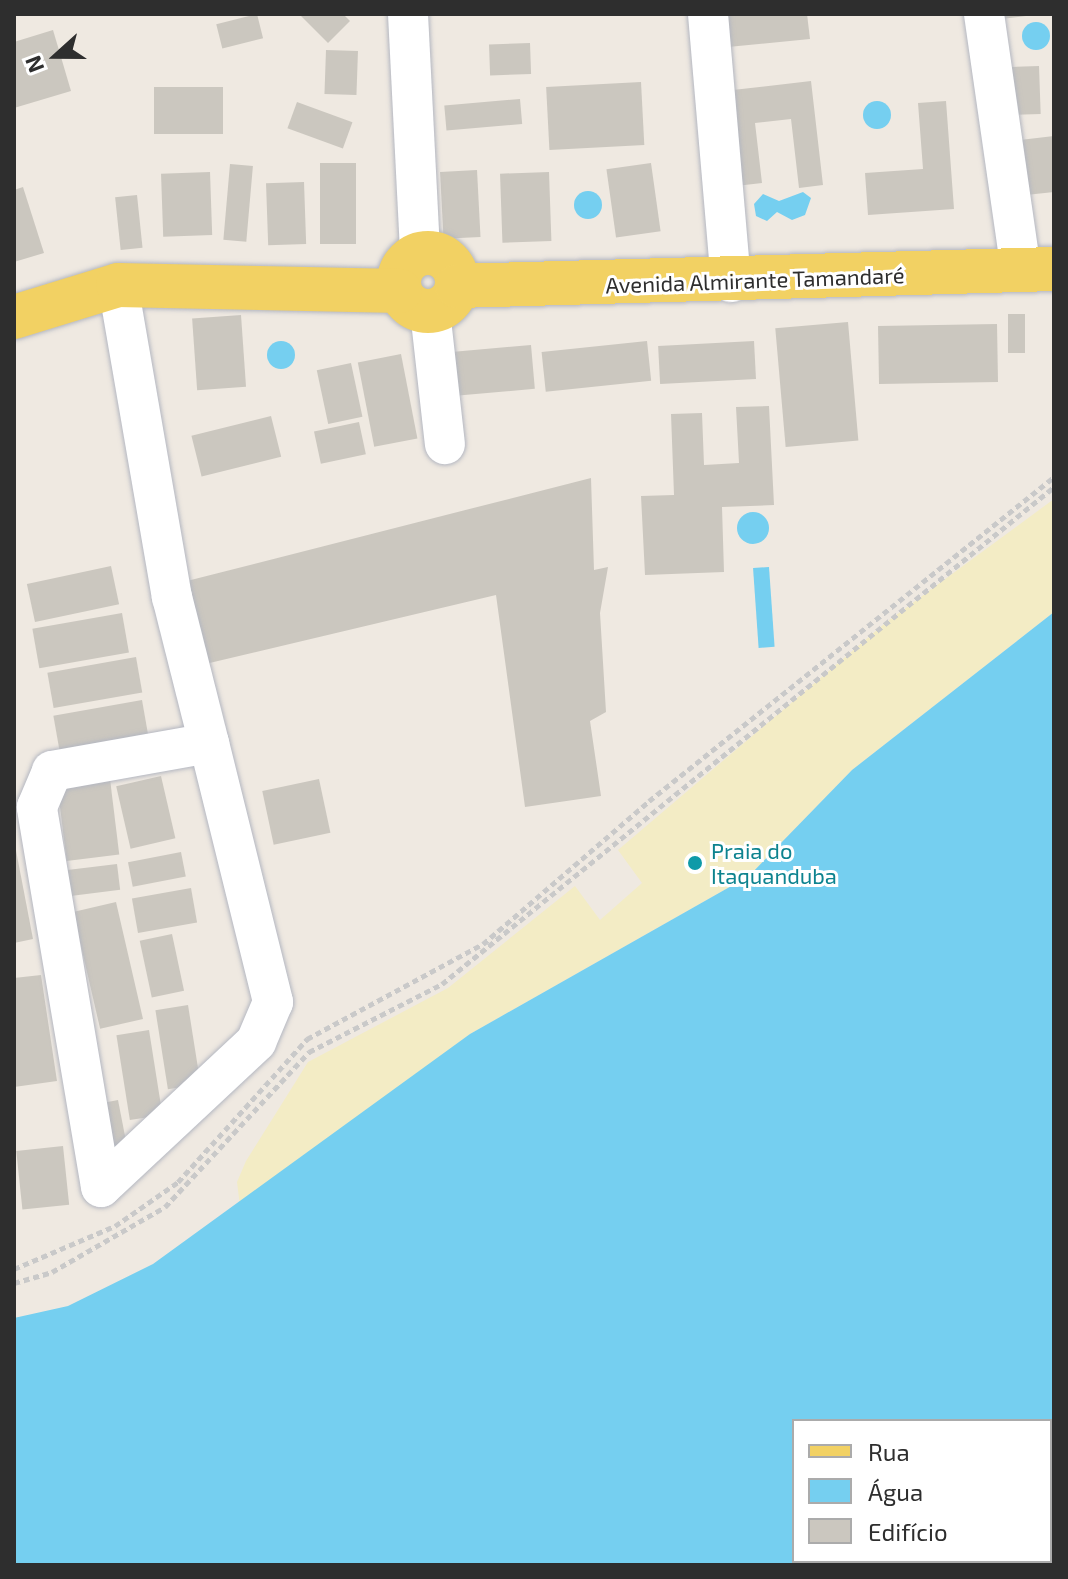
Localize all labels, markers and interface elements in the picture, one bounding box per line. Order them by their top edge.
north arrow [16,16,96,96]
text: N [19,53,49,77]
street label: Avenida Almirante Tamandaré [605,262,905,298]
place label: Praia do Itaquanduba [711,837,837,888]
marker: Praia do Itaquanduba [686,854,704,872]
legend [792,1419,1052,1563]
text: Rua [868,1437,910,1466]
text: Água [868,1477,923,1506]
text: Edifício [868,1517,948,1546]

